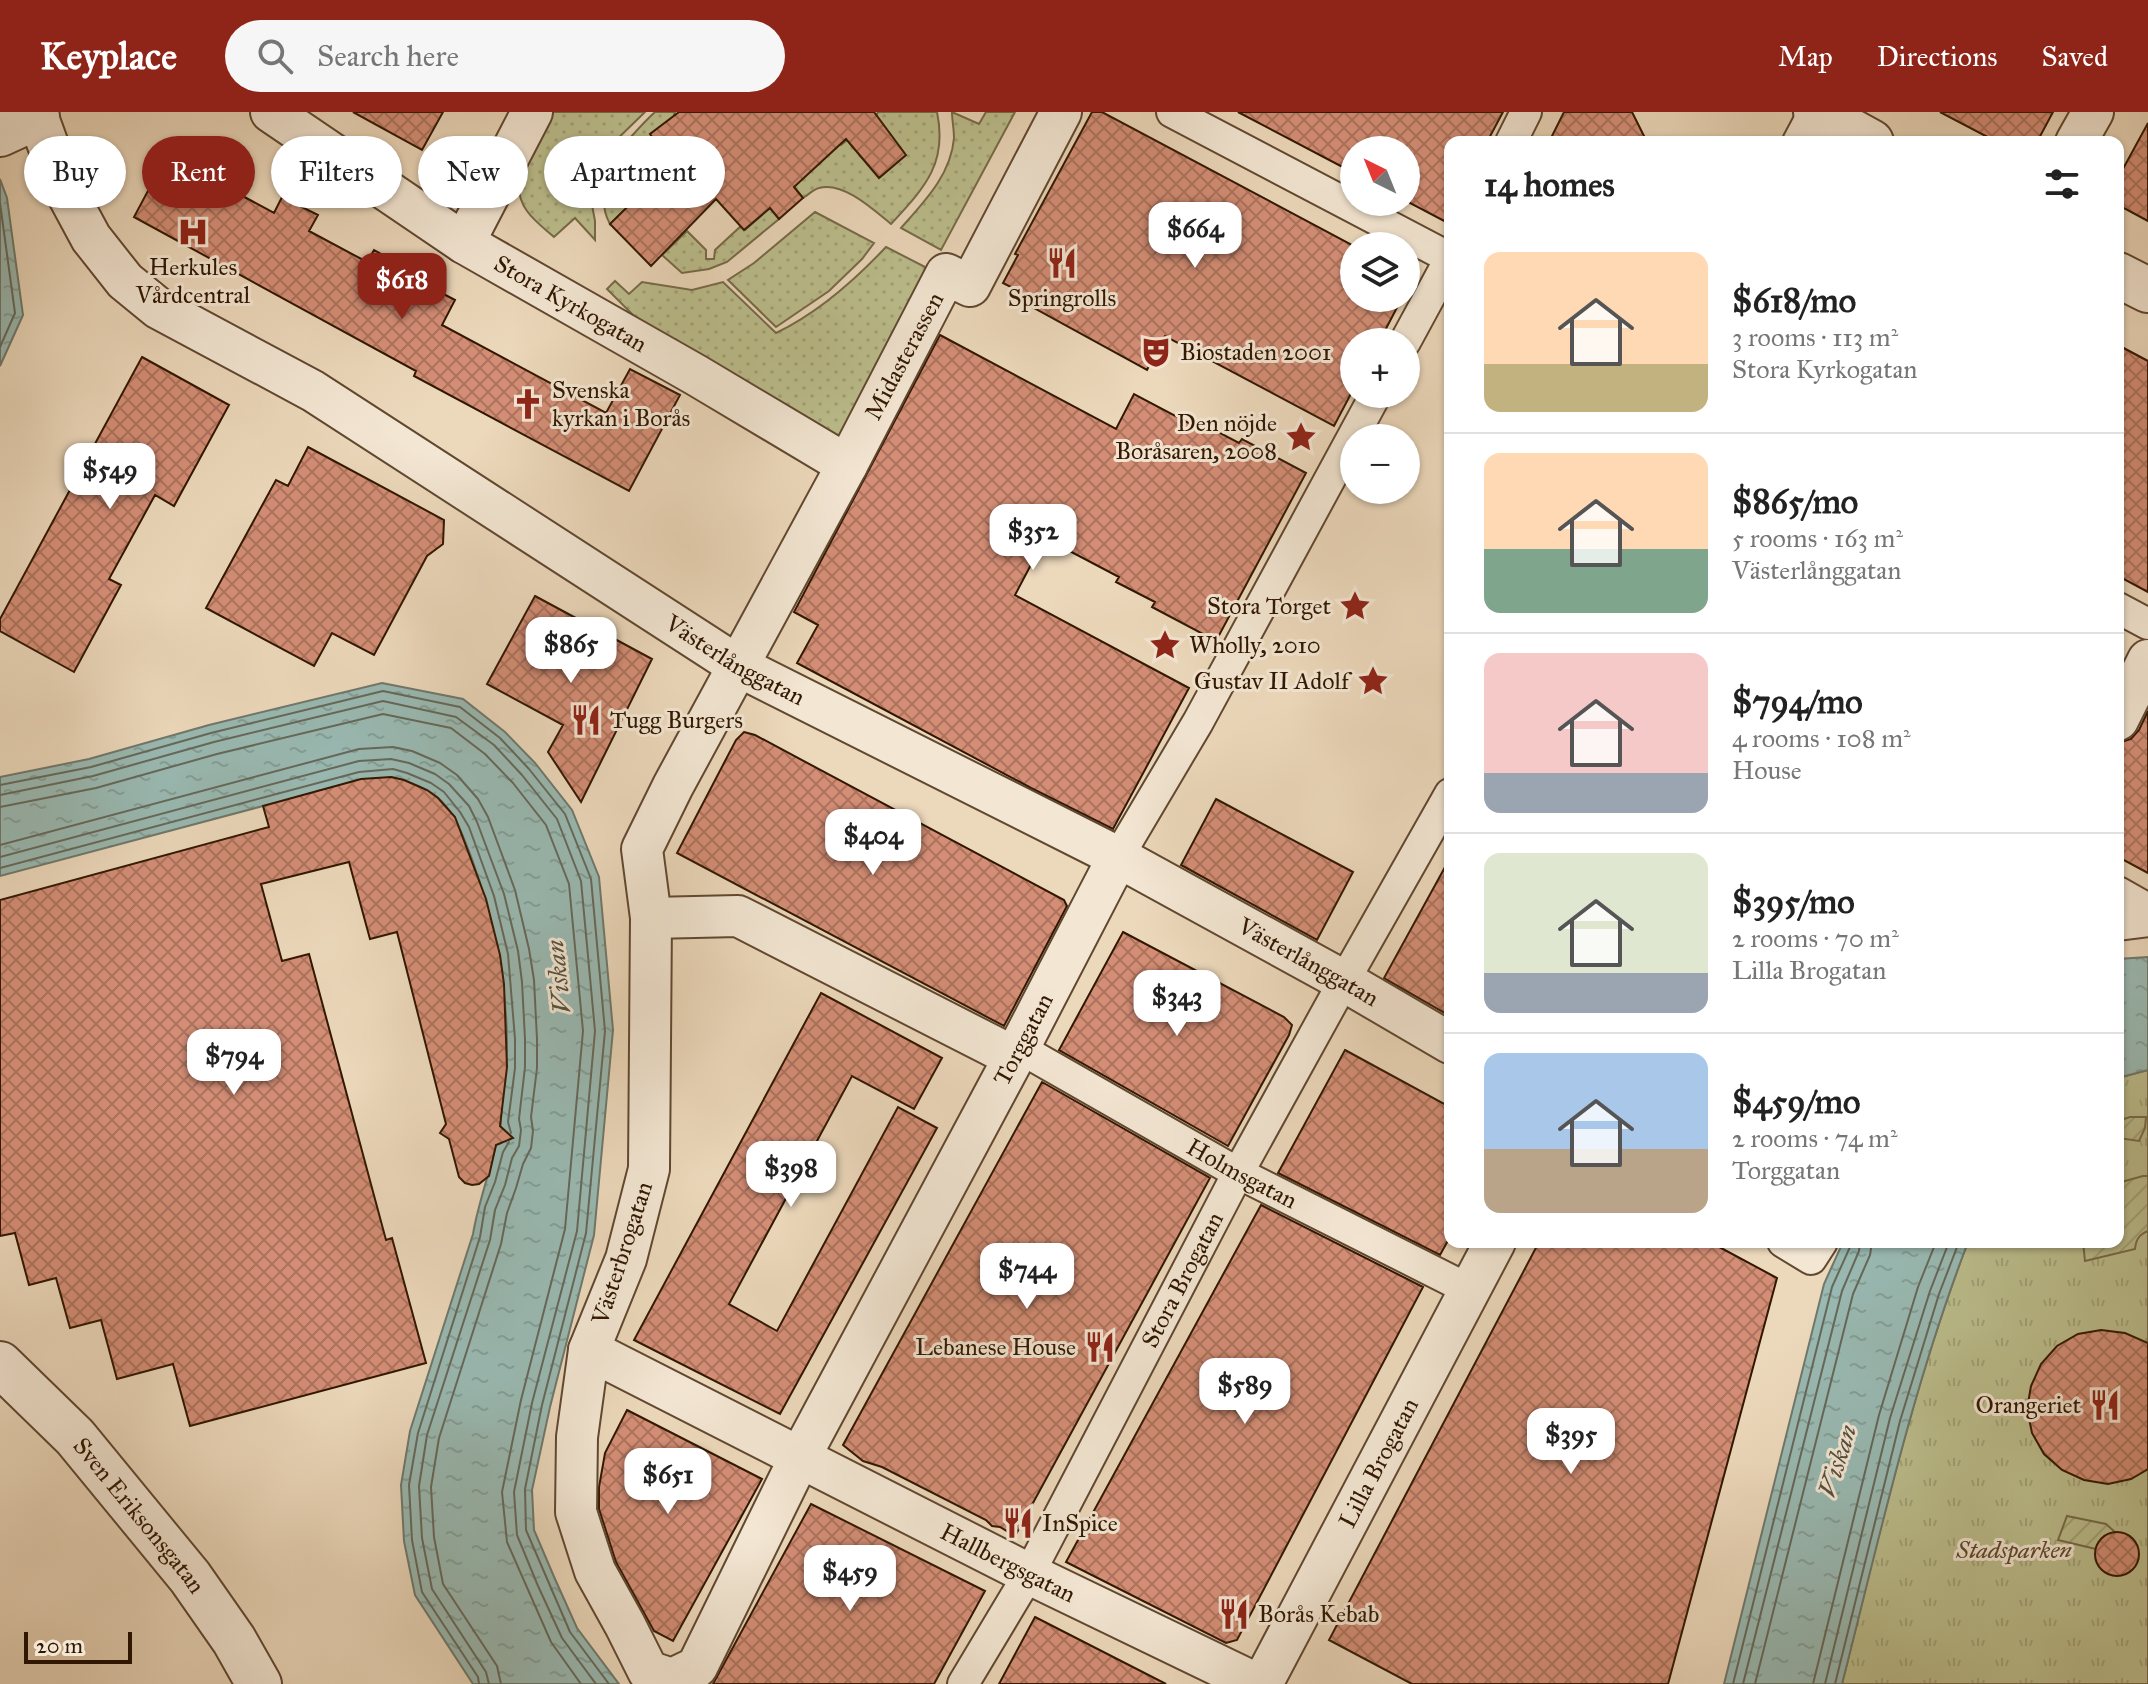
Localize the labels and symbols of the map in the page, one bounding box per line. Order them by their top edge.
north arrow [1340,136,1420,216]
pin: $664 [1148,202,1242,270]
hospital icon: Herkules Vårdcentral [176,215,210,249]
restaurant icon: Springrolls [1045,246,1079,280]
street label: Stora Kyrkogatan [489,248,653,359]
place label: Herkules Vårdcentral [135,252,251,310]
pin: $618 [355,253,449,321]
place label: Springrolls [1008,283,1116,313]
street label: Midasterassen [858,287,950,425]
theatre icon: Biostaden 2001 [1139,335,1173,369]
place label: Biostaden 2001 [1180,337,1331,367]
place label: Svenska kyrkan i Borås [552,375,690,433]
church icon: Svenska kyrkan i Borås [511,387,545,421]
place label: Den nöjde Boråsaren, 2008 [1115,408,1277,466]
place icon: Den nöjde Boråsaren, 2008 [1284,420,1318,454]
pin: $549 [63,443,157,511]
pin: $352 [986,504,1080,572]
place icon: Stora Torget [1338,589,1372,623]
place label: Stora Torget [1207,591,1332,621]
street label: Västerlånggatan [659,607,810,712]
pin: $865 [524,617,618,685]
place icon: Wholly, 2010 [1148,628,1182,662]
place label: Wholly, 2010 [1189,630,1321,660]
place icon: Gustav II Adolf [1356,664,1390,698]
place label: Gustav II Adolf [1194,666,1353,696]
restaurant icon: Tugg Burgers [569,703,603,737]
place label: Tugg Burgers [610,705,743,735]
pin: $404 [826,809,920,877]
street label: Västerlånggatan [1232,910,1384,1013]
water label: Viskan [538,938,578,1016]
pin: $343 [1130,970,1224,1038]
street label: Torggatan [987,988,1060,1091]
pin: $794 [187,1029,281,1097]
street label: Holmsgatan [1181,1132,1302,1215]
pin: $398 [744,1141,838,1209]
street label: Västerbrogatan [584,1178,659,1329]
street label: Stora Brogatan [1135,1207,1230,1353]
pin: $744 [980,1243,1074,1311]
restaurant icon: Lebanese House [1083,1330,1117,1364]
place label: Lebanese House [915,1332,1076,1362]
pin: $589 [1198,1358,1292,1426]
restaurant icon: Orangeriet [2088,1388,2122,1422]
place label: Orangeriet [1975,1390,2081,1420]
street label: Lilla Brogatan [1332,1393,1425,1533]
pin: $395 [1524,1408,1618,1476]
water label: Viskan [1810,1420,1864,1501]
street label: Sven Eriksonsgatan [67,1431,212,1599]
pin: $651 [621,1448,715,1516]
restaurant icon: InSpice [1001,1506,1035,1540]
place label: InSpice [1042,1508,1118,1538]
street label: Hallbergsgatan [935,1516,1081,1609]
park label: Stadsparken [1955,1535,2072,1565]
pin: $459 [803,1545,897,1613]
restaurant icon: Borås Kebab [1217,1597,1251,1631]
place label: Borås Kebab [1258,1599,1379,1629]
scale bar [24,1628,132,1664]

